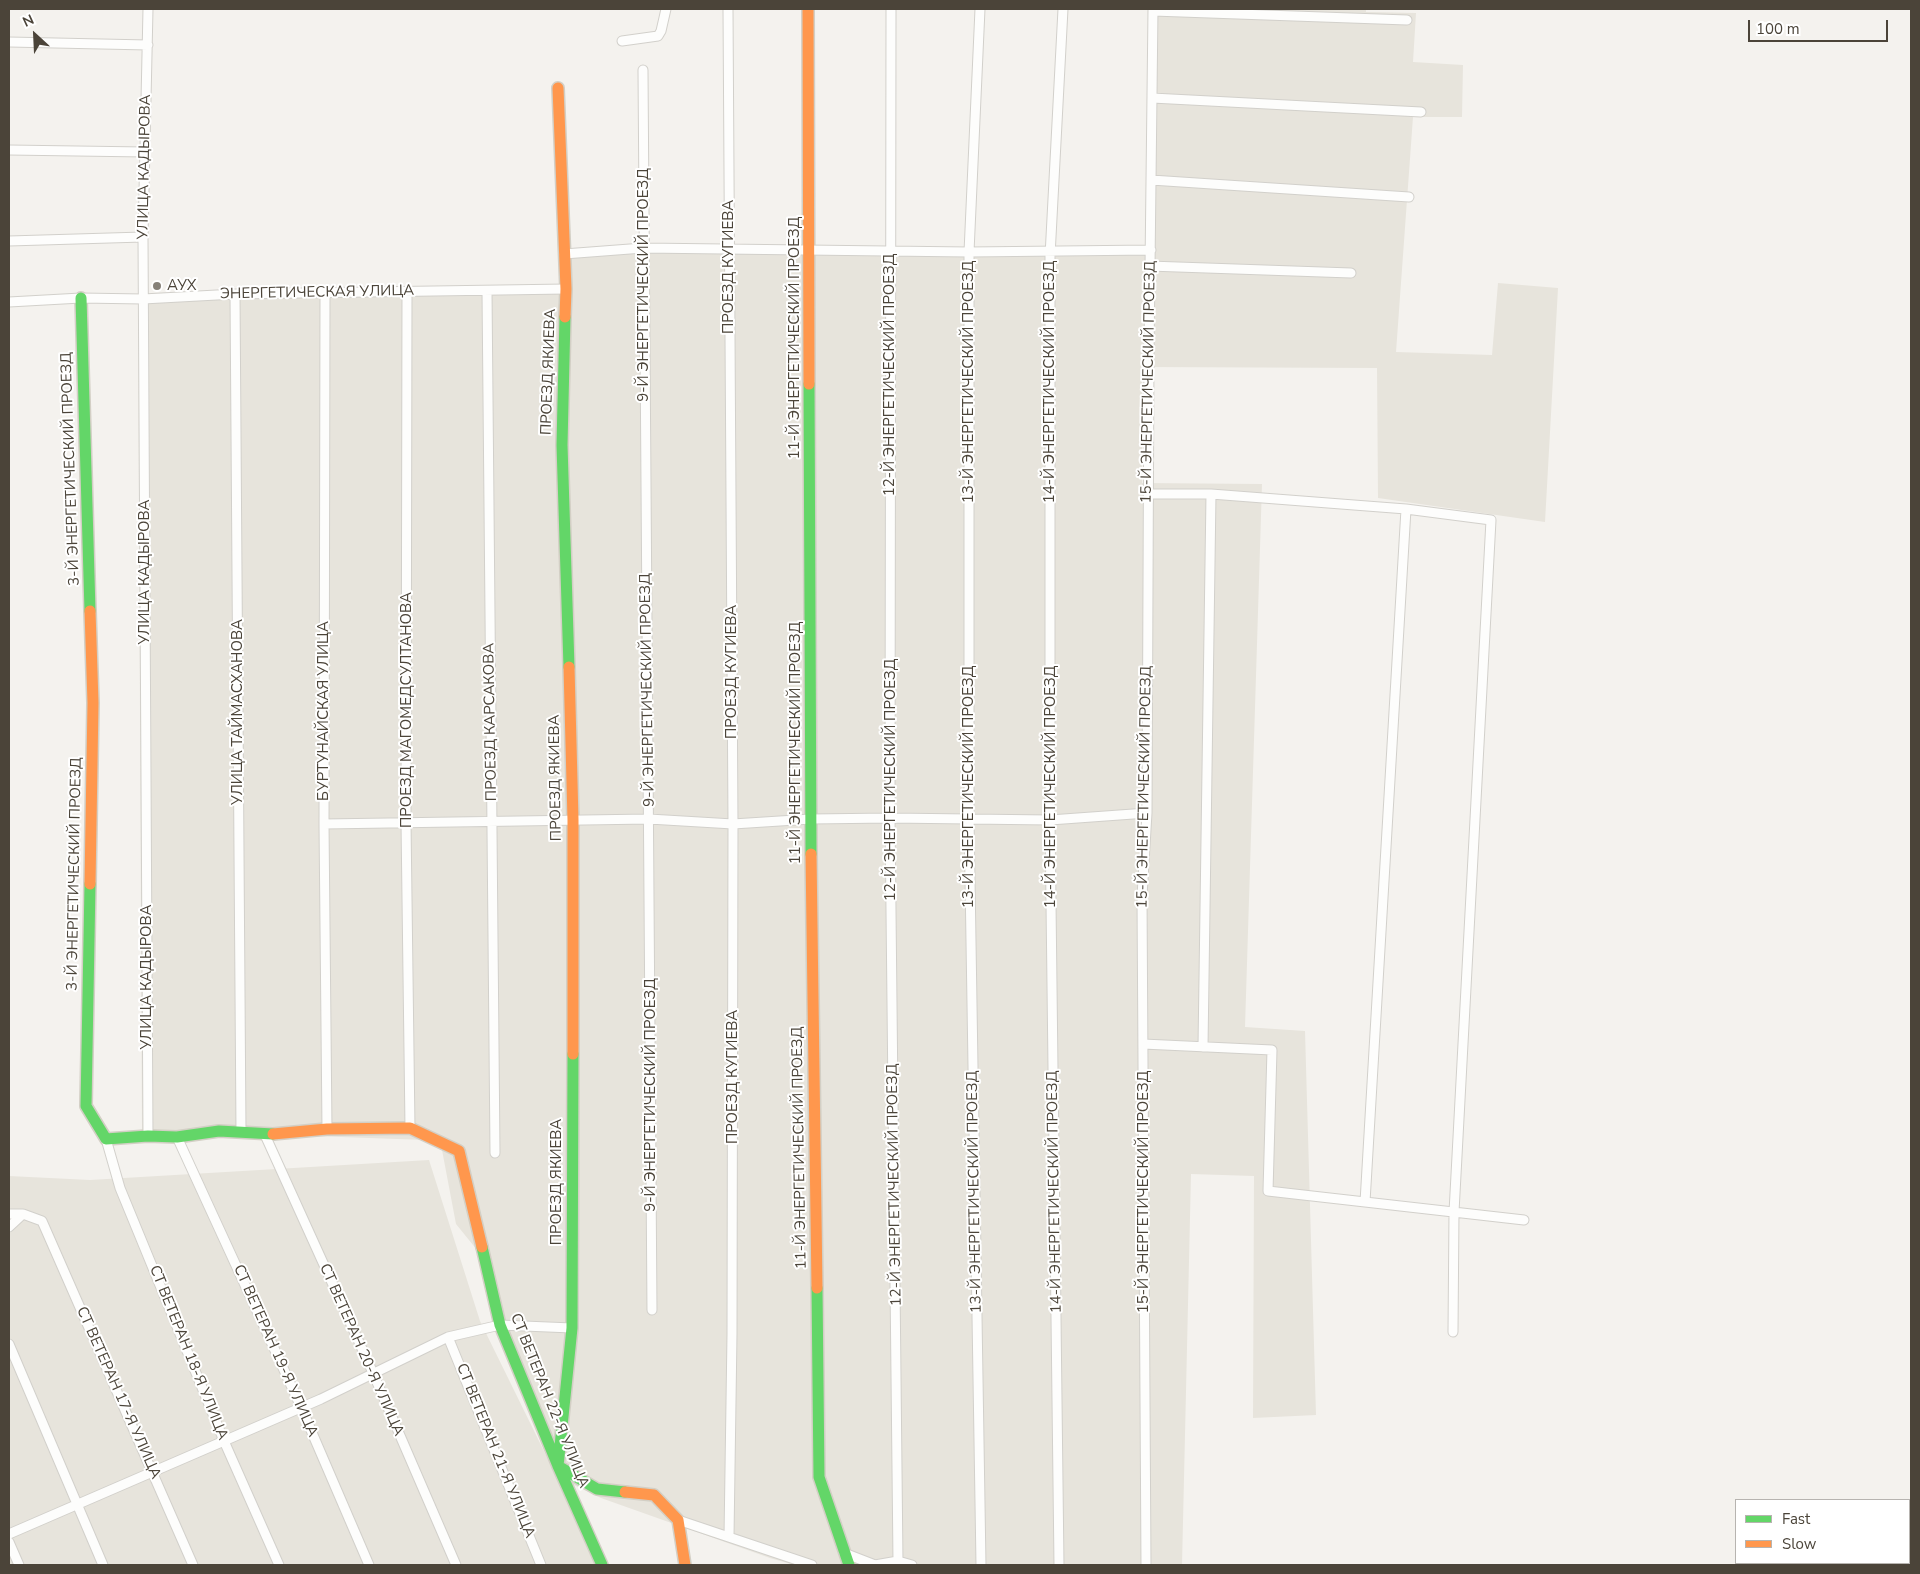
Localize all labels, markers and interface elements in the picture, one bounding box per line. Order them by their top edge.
north arrow [10,10,60,60]
text: N [20,10,37,32]
scale bar [1750,10,1890,42]
text: 100 m [1756,19,1800,39]
street label: УЛИЦА КАДЫРОВА [135,94,155,240]
street label: 9-Й ЭНЕРГЕТИЧЕСКИЙ ПРОЕЗД [635,168,653,402]
street label: ПРОЕЗД КУГИЕВА [720,200,738,334]
street label: 11-Й ЭНЕРГЕТИЧЕСКИЙ ПРОЕЗД [786,217,804,459]
street label: 12-Й ЭНЕРГЕТИЧЕСКИЙ ПРОЕЗД [881,254,899,496]
street label: 13-Й ЭНЕРГЕТИЧЕСКИЙ ПРОЕЗД [960,261,978,503]
street label: 14-Й ЭНЕРГЕТИЧЕСКИЙ ПРОЕЗД [1041,261,1059,503]
street label: 15-Й ЭНЕРГЕТИЧЕСКИЙ ПРОЕЗД [1138,261,1160,503]
place label: АУХ [167,277,197,295]
marker: АУХ [151,280,163,292]
street label: ЭНЕРГЕТИЧЕСКАЯ УЛИЦА [220,282,414,304]
street label: ПРОЕЗД ЯКИЕВА [538,308,560,436]
street label: 3-Й ЭНЕРГЕТИЧЕСКИЙ ПРОЕЗД [58,352,84,586]
street label: УЛИЦА КАДЫРОВА [136,499,154,645]
street label: 9-Й ЭНЕРГЕТИЧЕСКИЙ ПРОЕЗД [637,573,659,807]
street label: ПРОЕЗД МАГОМЕДСУЛТАНОВА [398,592,416,828]
street label: ПРОЕЗД КУГИЕВА [723,605,741,739]
street label: УЛИЦА ТАЙМАСХАНОВА [229,619,247,805]
street label: БУРТУНАЙСКАЯ УЛИЦА [315,621,333,801]
street label: 11-Й ЭНЕРГЕТИЧЕСКИЙ ПРОЕЗД [787,622,805,864]
street label: ПРОЕЗД КАРСАКОВА [481,643,501,801]
street label: 12-Й ЭНЕРГЕТИЧЕСКИЙ ПРОЕЗД [882,659,900,901]
street label: 13-Й ЭНЕРГЕТИЧЕСКИЙ ПРОЕЗД [960,666,978,908]
street label: 14-Й ЭНЕРГЕТИЧЕСКИЙ ПРОЕЗД [1042,666,1060,908]
street label: 15-Й ЭНЕРГЕТИЧЕСКИЙ ПРОЕЗД [1134,666,1156,908]
street label: ПРОЕЗД ЯКИЕВА [546,715,566,841]
street label: 3-Й ЭНЕРГЕТИЧЕСКИЙ ПРОЕЗД [64,757,86,991]
street label: УЛИЦА КАДЫРОВА [138,904,156,1050]
street label: 9-Й ЭНЕРГЕТИЧЕСКИЙ ПРОЕЗД [642,978,660,1212]
street label: ПРОЕЗД КУГИЕВА [724,1010,742,1144]
street label: 11-Й ЭНЕРГЕТИЧЕСКИЙ ПРОЕЗД [789,1027,811,1269]
street label: 12-Й ЭНЕРГЕТИЧЕСКИЙ ПРОЕЗД [884,1064,906,1306]
street label: 13-Й ЭНЕРГЕТИЧЕСКИЙ ПРОЕЗД [964,1071,986,1313]
street label: 14-Й ЭНЕРГЕТИЧЕСКИЙ ПРОЕЗД [1044,1071,1066,1313]
street label: 15-Й ЭНЕРГЕТИЧЕСКИЙ ПРОЕЗД [1135,1071,1153,1313]
street label: ПРОЕЗД ЯКИЕВА [548,1119,566,1245]
street label: СТ ВЕТЕРАН 20-Я УЛИЦА [315,1261,407,1439]
street label: СТ ВЕТЕРАН 19-Я УЛИЦА [229,1262,321,1440]
street label: СТ ВЕТЕРАН 18-Я УЛИЦА [145,1263,231,1443]
street label: СТ ВЕТЕРАН 17-Я УЛИЦА [72,1304,164,1482]
street label: СТ ВЕТЕРАН 22-Я УЛИЦА [506,1311,592,1491]
street label: СТ ВЕТЕРАН 21-Я УЛИЦА [452,1361,538,1541]
legend [1735,1499,1910,1564]
text: Fast [1782,1509,1810,1529]
text: Slow [1782,1534,1816,1554]

